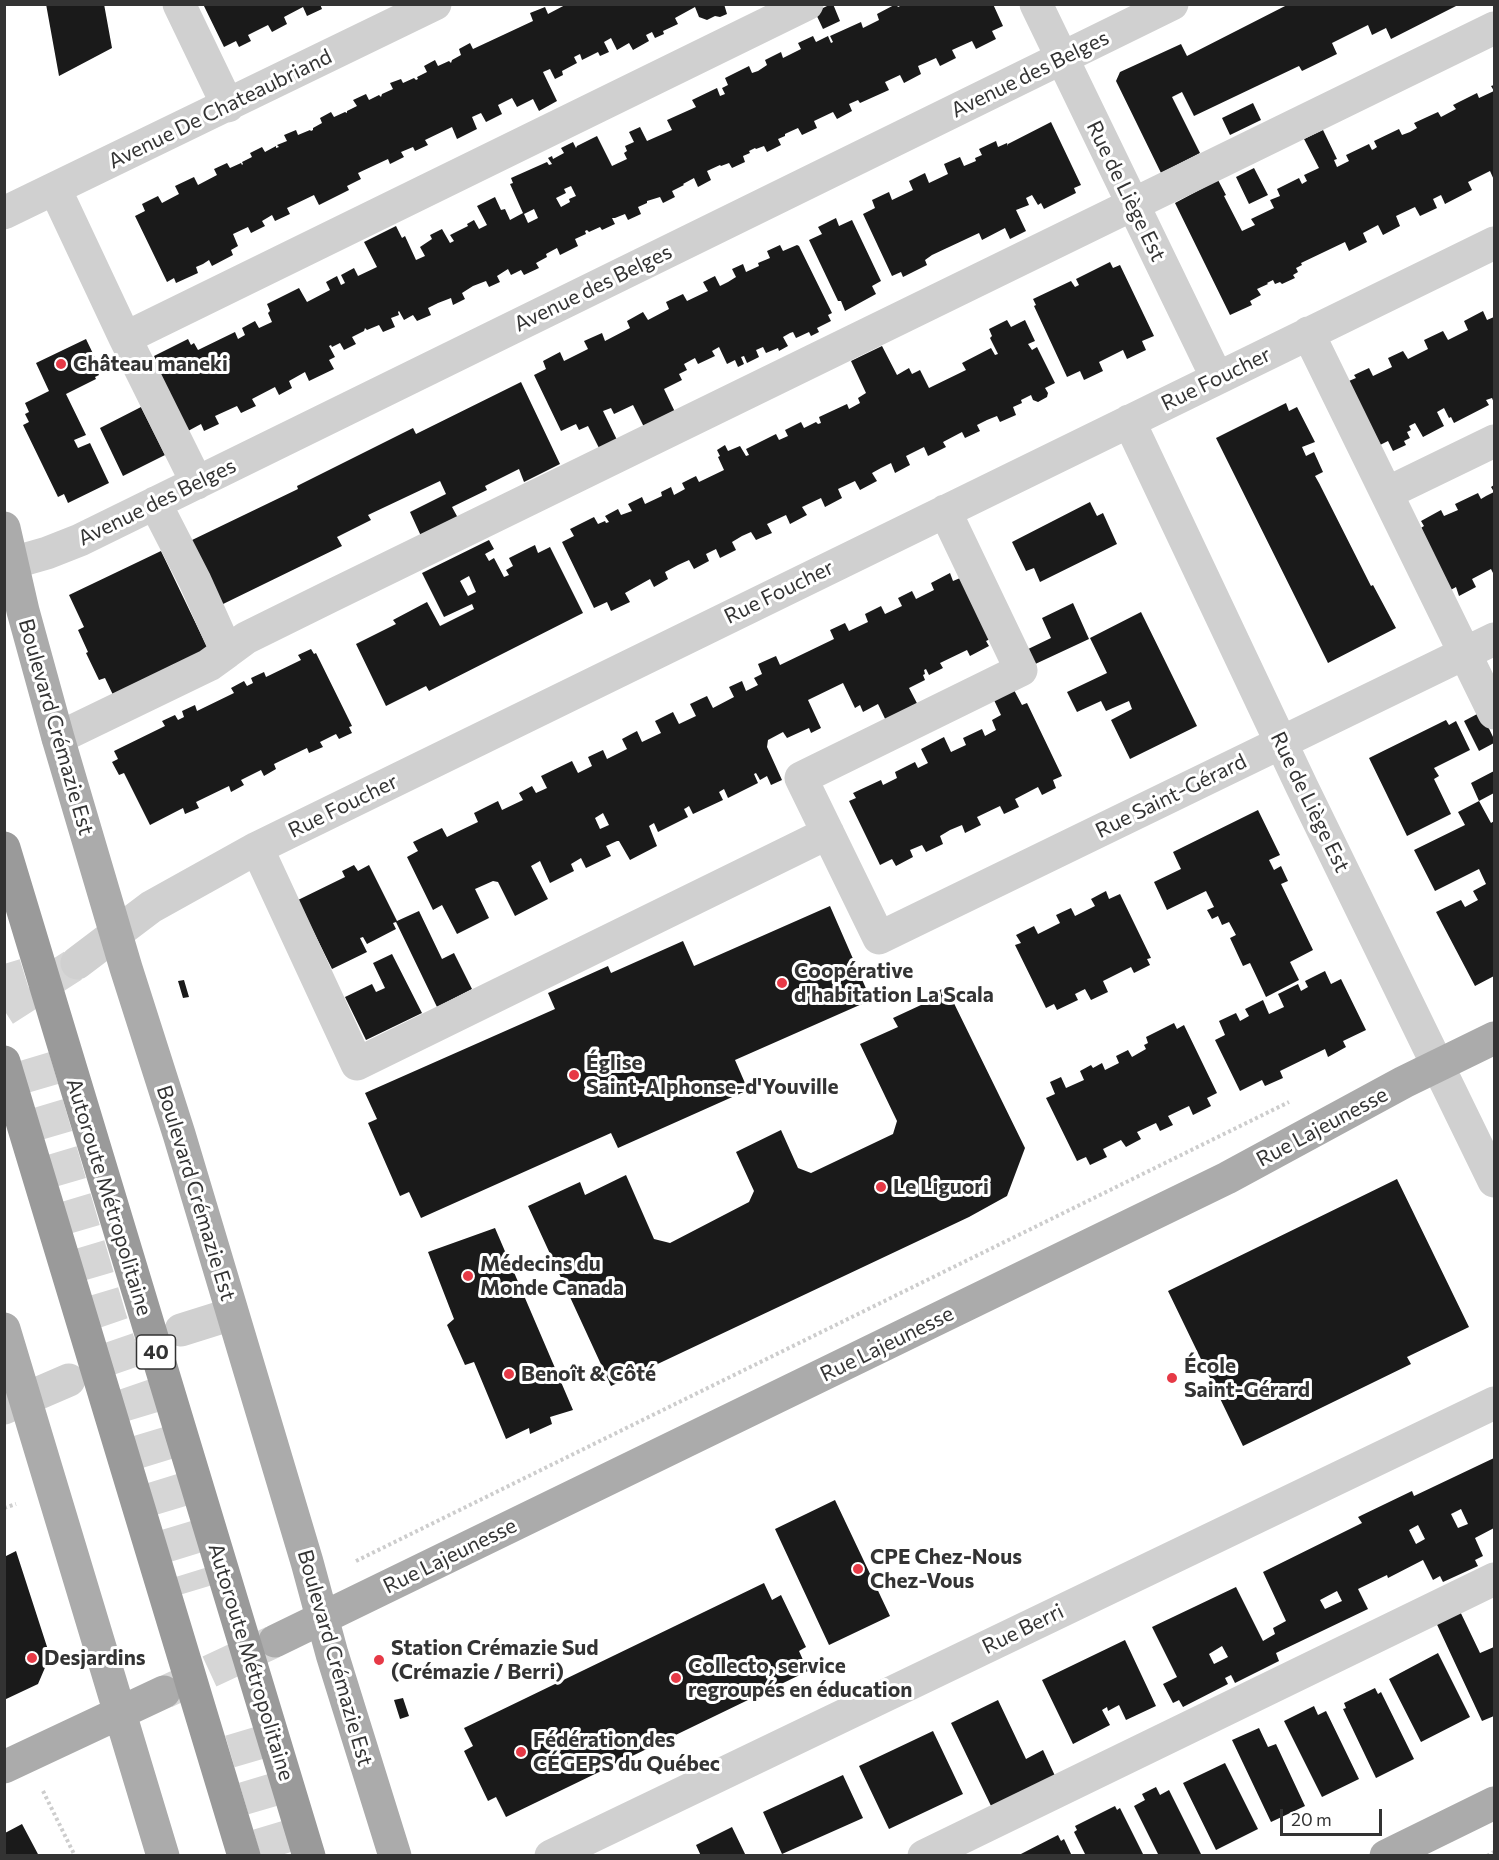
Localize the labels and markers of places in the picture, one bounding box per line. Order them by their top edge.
place label: Château maneki [73,351,228,377]
marker: Château maneki [54,357,68,371]
place label: Coopérative d'habitation La Scala [794,958,994,1008]
marker: Coopérative d'habitation La Scala [775,976,789,990]
place label: Église Saint-Alphonse-d'Youville [586,1050,839,1100]
marker: Église Saint-Alphonse-d'Youville [567,1068,581,1082]
place label: Le Liguori [893,1174,989,1200]
marker: Le Liguori [874,1180,888,1194]
place label: Médecins du Monde Canada [480,1251,624,1301]
marker: Médecins du Monde Canada [461,1269,475,1283]
place label: École Saint-Gérard [1184,1353,1310,1403]
place label: Benoît & Côté [521,1361,656,1387]
marker: Benoît & Côté [502,1367,516,1381]
marker: École Saint-Gérard [1165,1371,1179,1385]
place label: CPE Chez-Nous Chez-Vous [870,1544,1022,1594]
marker: CPE Chez-Nous Chez-Vous [851,1562,865,1576]
place label: Station Crémazie Sud (Crémazie / Berri) [391,1635,599,1685]
place label: Desjardins [44,1645,146,1671]
marker: Desjardins [25,1651,39,1665]
marker: Station Crémazie Sud (Crémazie / Berri) [372,1653,386,1667]
place label: Collecto, service regroupés en éducation [688,1653,912,1703]
marker: Collecto, service regroupés en éducation [669,1671,683,1685]
place label: Fédération des CÉGEPS du Québec [533,1727,720,1777]
marker: Fédération des CÉGEPS du Québec [514,1745,528,1759]

